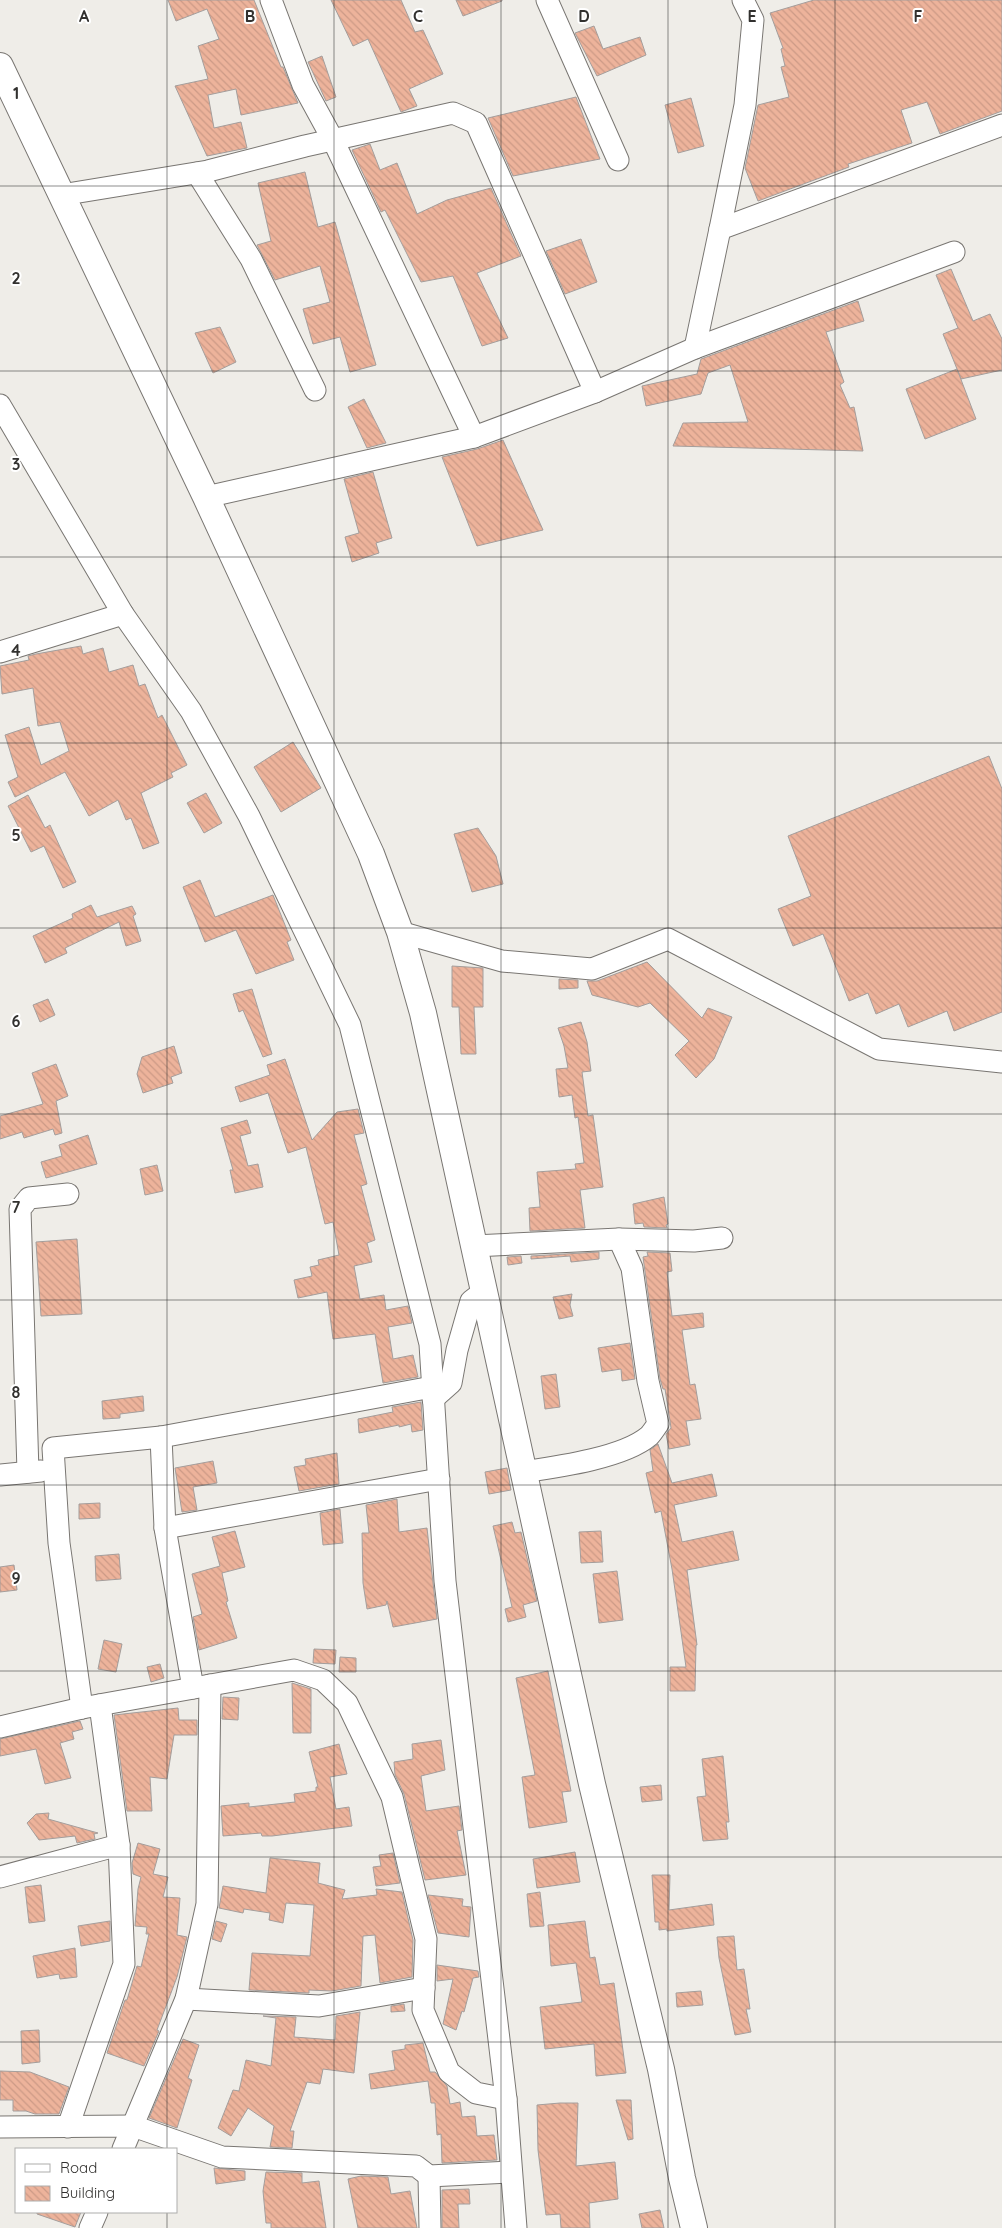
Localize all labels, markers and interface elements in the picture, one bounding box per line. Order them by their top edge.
text: A [79,6,90,26]
text: B [245,6,255,26]
text: C [413,6,423,26]
text: D [578,6,590,26]
text: E [747,6,757,26]
text: F [914,6,923,26]
text: 1 [13,83,19,103]
text: 2 [11,268,21,288]
text: 3 [12,454,20,474]
text: 4 [11,640,21,660]
text: 5 [11,825,21,845]
text: 6 [12,1011,21,1031]
text: 7 [12,1197,21,1217]
text: 8 [12,1382,21,1402]
text: 9 [11,1568,21,1588]
legend [15,2148,178,2213]
text: Road [60,2158,97,2177]
text: Building [60,2183,115,2202]

